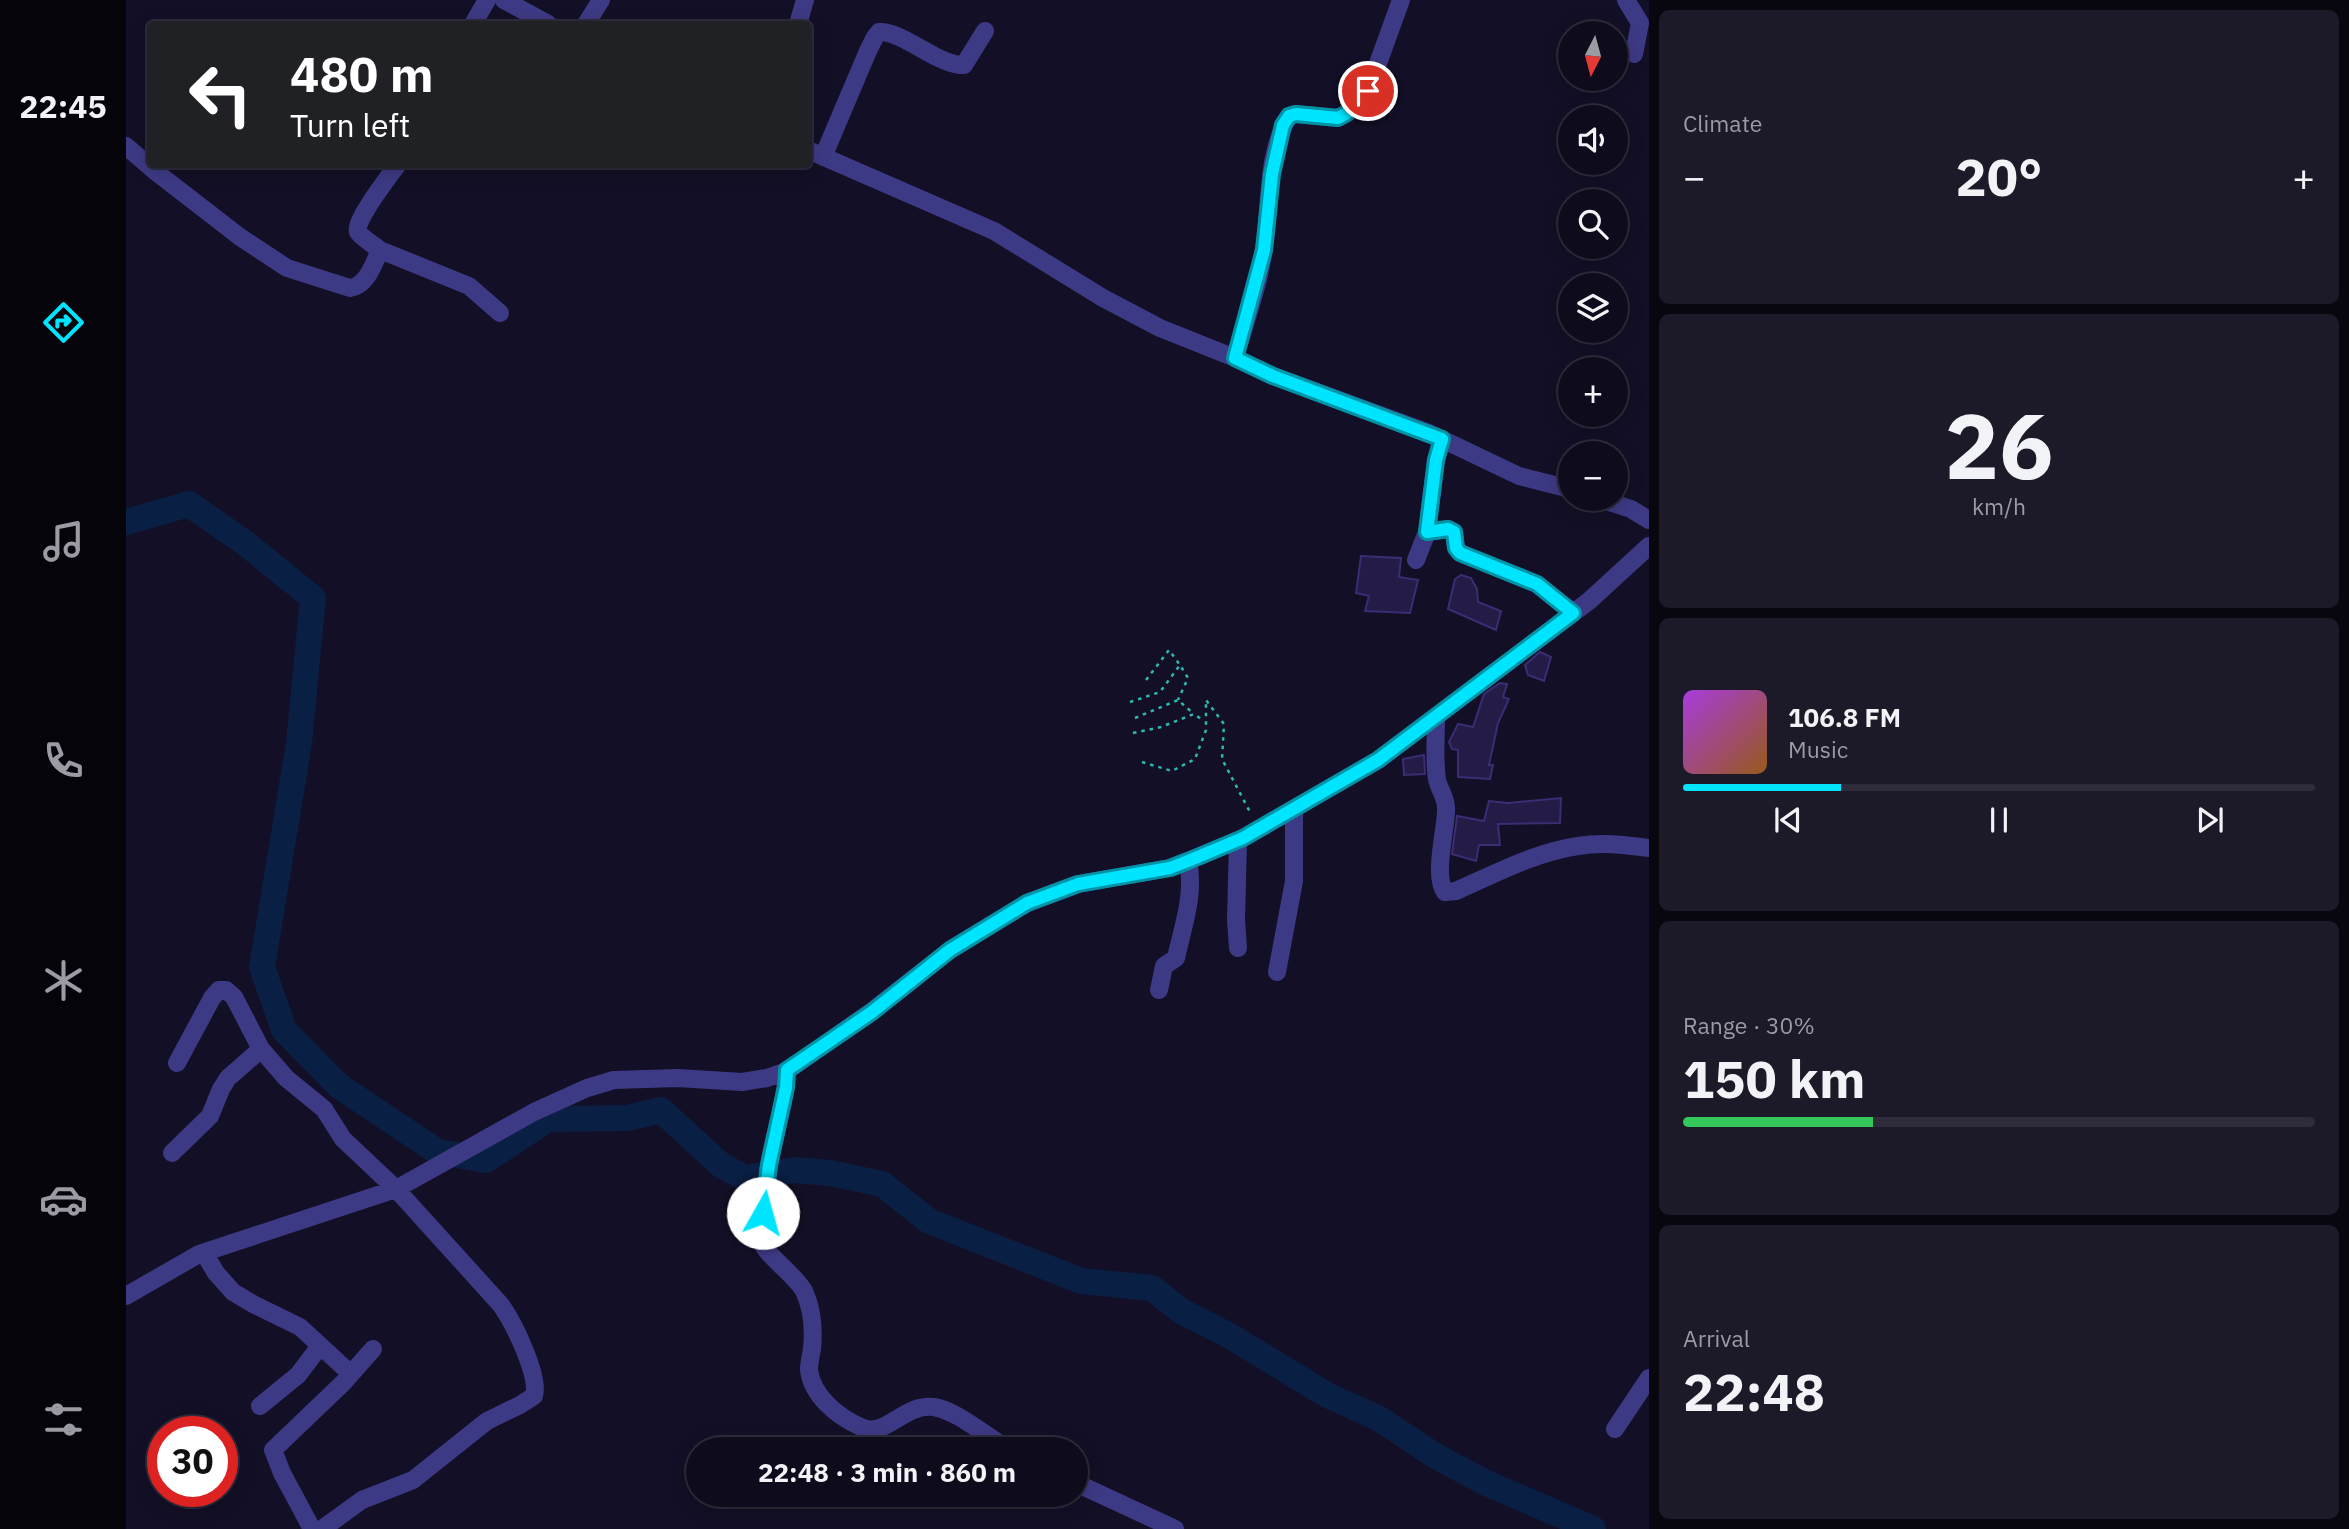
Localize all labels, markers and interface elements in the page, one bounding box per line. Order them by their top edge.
north arrow [1558,21,1628,91]
map controls [1558,21,1628,511]
text: 480 m [290,42,434,105]
icon: left [175,49,266,140]
pin [1338,61,1398,121]
icon: arrive [1349,72,1387,110]
text: 22:45 [19,85,107,127]
text: Turn left [290,104,410,146]
button: sound [1558,105,1628,175]
text: Climate [1683,108,1762,138]
text: 20° [1956,143,2042,210]
text: − [1683,152,1706,201]
text: + [2292,152,2315,201]
button: search [1558,189,1628,259]
button: layers [1558,273,1628,343]
icon: directions [39,298,88,347]
button: + [1558,357,1628,427]
text: 26 [1944,386,2054,504]
button: − [1558,441,1628,511]
text: km/h [1972,491,2026,521]
icon: music [39,517,88,566]
text: 106.8 FM [1788,700,1901,734]
text: Music [1788,734,1848,764]
icon: phone [39,736,88,785]
icon: previous [1769,801,1807,839]
icon: pause [1980,801,2018,839]
icon: next [2191,801,2229,839]
icon: climate [39,956,88,1005]
text: Range · 30% [1683,1010,1815,1040]
text: 150 km [1683,1045,1865,1112]
icon: car [39,1175,88,1224]
position arrow [726,1176,800,1250]
text: Arrival [1683,1323,1750,1353]
text: 22:48 [1683,1358,1825,1425]
icon: filters [39,1395,88,1444]
speed limit sign: 30 [147,1416,238,1507]
text: 22:48 · 3 min · 860 m [758,1455,1016,1489]

